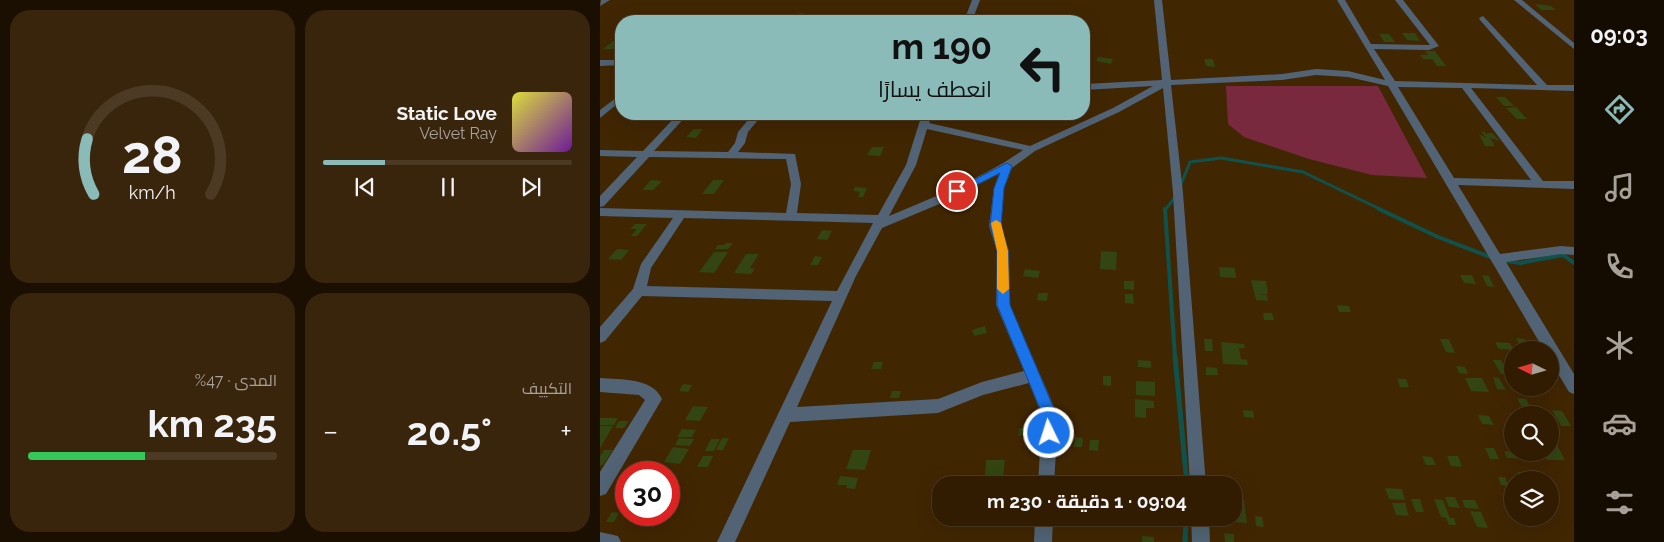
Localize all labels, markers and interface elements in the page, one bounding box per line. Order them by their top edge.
text: 09:03 [1590,22,1648,48]
text: 190 m [892,26,992,67]
icon: left [1010,35,1075,100]
text: انعطف يسارًا [878,76,992,102]
icon: directions [1602,92,1637,127]
text: Static Love [396,102,497,124]
text: 28 [122,124,183,185]
text: Velvet Ray [419,124,497,143]
pin [936,170,978,212]
icon: music [1602,170,1637,205]
icon: previous [351,173,379,201]
icon: pause [434,173,462,201]
icon: next [517,173,545,201]
icon: arrive [943,177,971,205]
text: km/h [129,182,176,203]
icon: phone [1602,249,1637,284]
icon: climate [1602,328,1637,363]
north arrow [1504,341,1559,396]
map controls [1504,341,1559,526]
text: المدى · 47% [195,371,277,390]
text: التكييف [522,379,572,398]
text: 235 km [148,401,277,446]
position arrow [1022,406,1074,458]
button: search [1504,406,1559,461]
icon: car [1602,406,1637,441]
text: 20.5° [407,409,492,454]
text: − [323,415,338,448]
text: + [560,415,572,448]
speed limit sign: 30 [615,461,680,526]
button: layers [1504,471,1559,526]
icon: filters [1602,485,1637,520]
text: 09:04 · 1 دقيقة · 230 m [987,490,1187,512]

